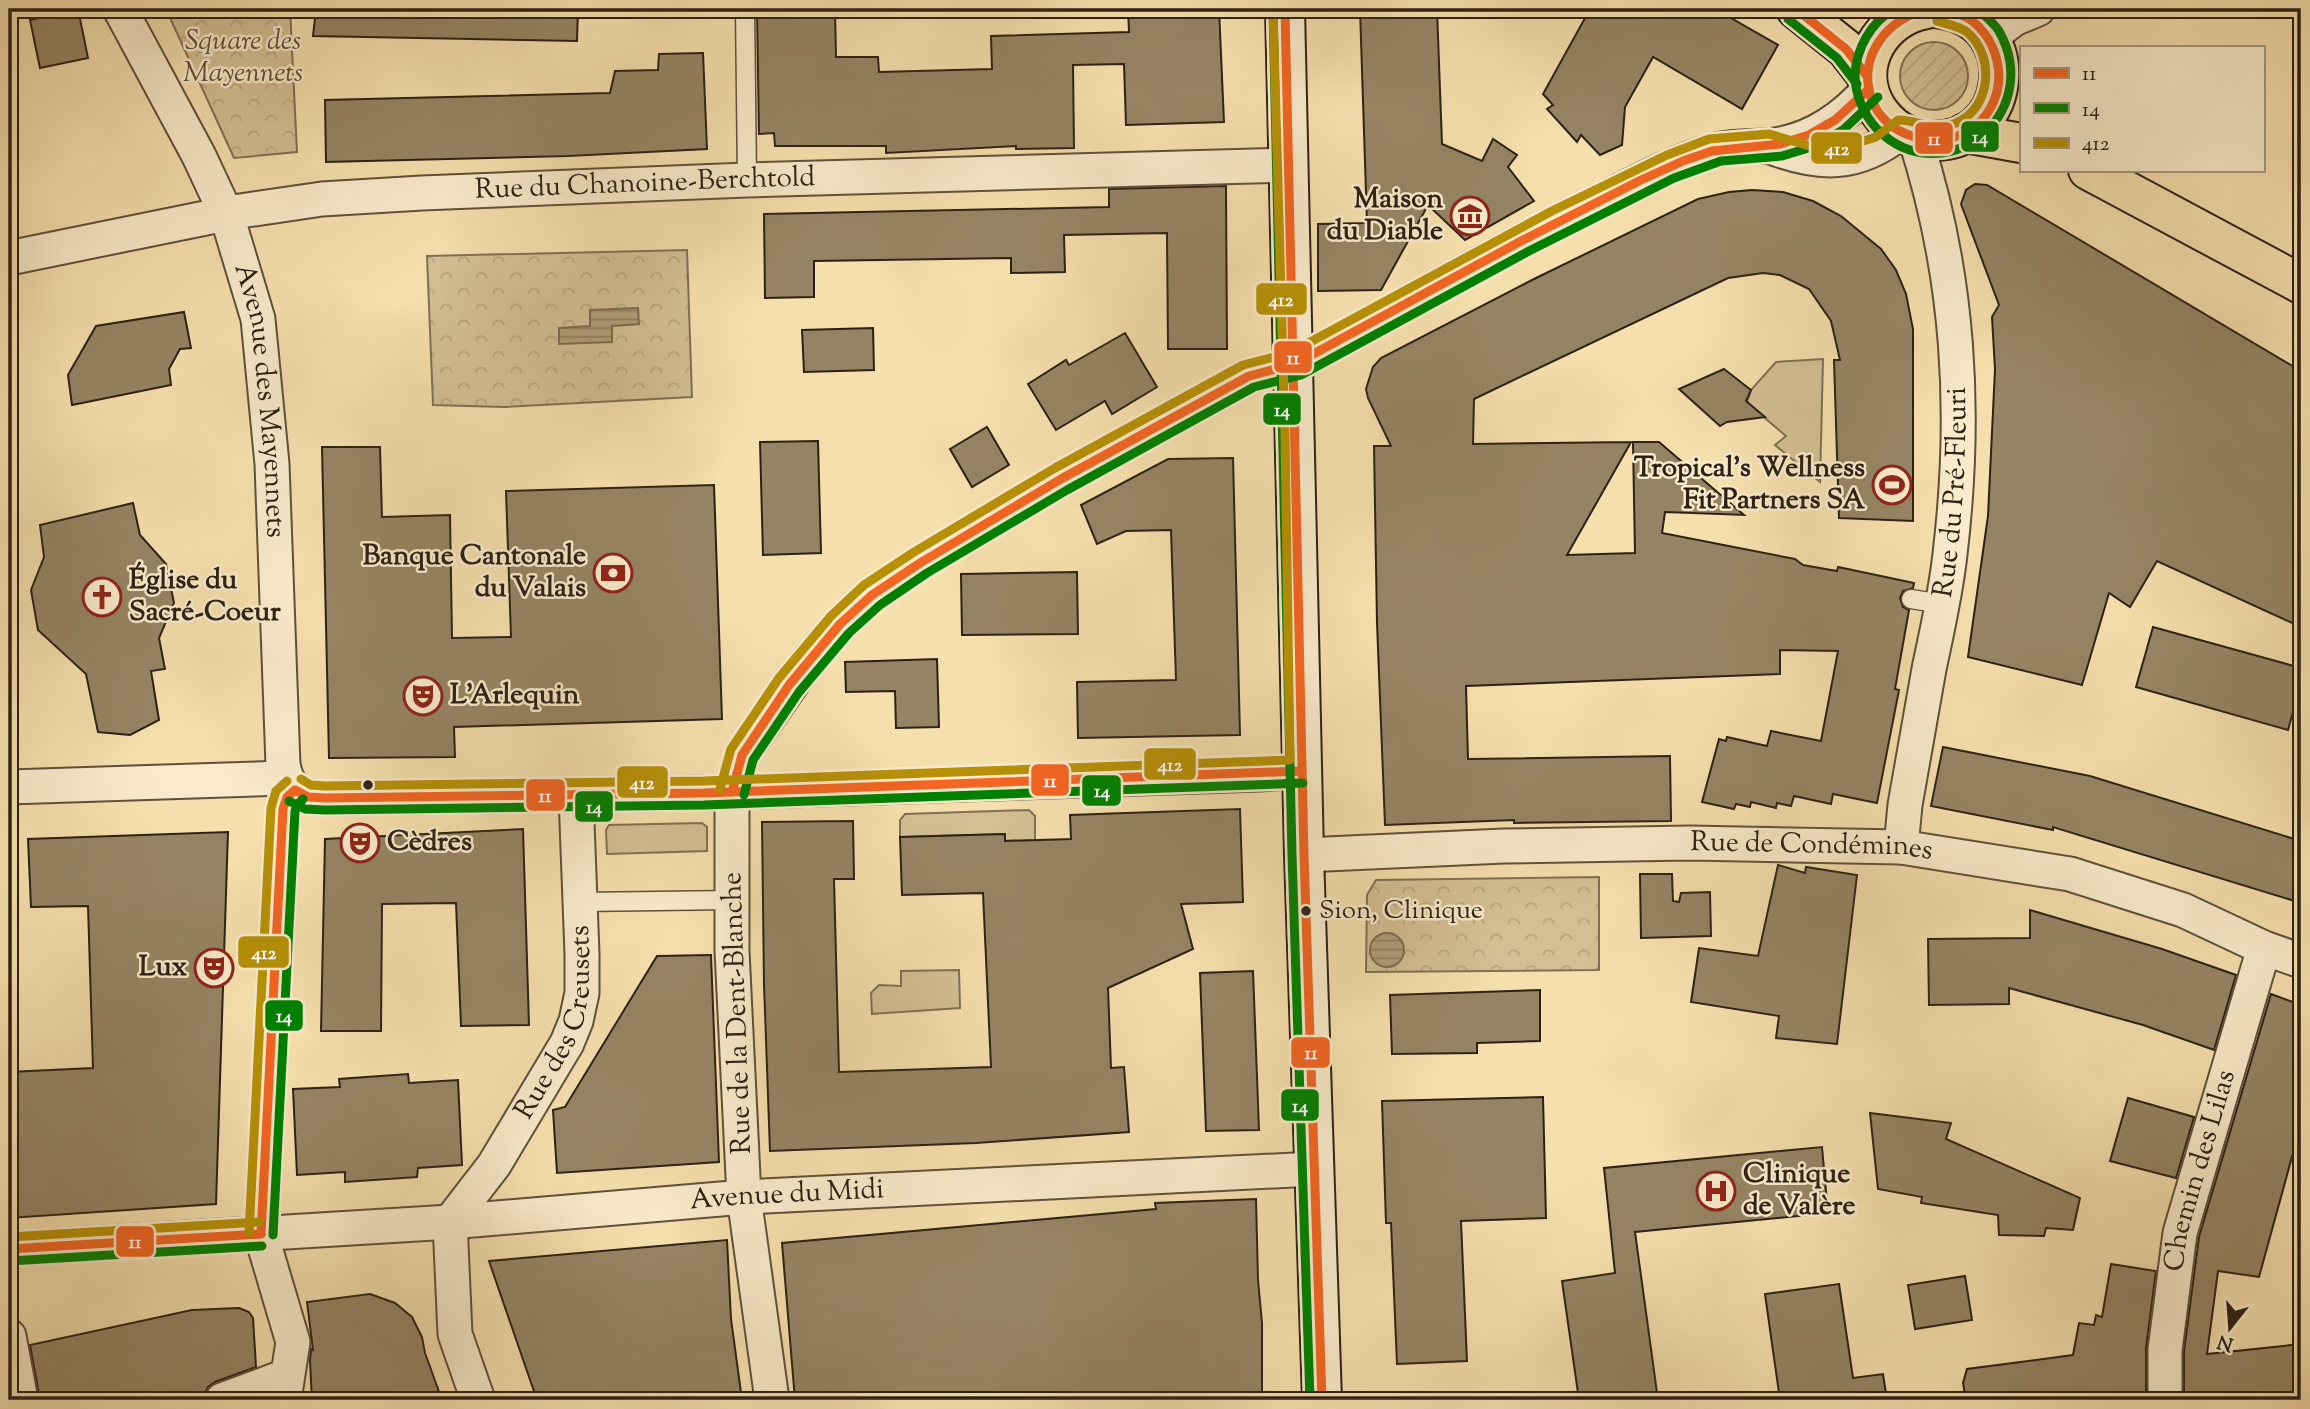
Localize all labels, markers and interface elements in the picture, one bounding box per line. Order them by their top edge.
park label: Square des Mayennets [183,22,303,94]
legend [2020,46,2264,172]
text: 11 [2082,60,2096,90]
text: 14 [2082,96,2100,126]
line badge: 14 [1960,120,2000,153]
line badge: 11 [1914,121,1954,155]
text: 14 [1972,125,1988,152]
text: 11 [1928,127,1941,154]
text: 412 [2082,130,2110,160]
line badge: 412 [1810,131,1863,165]
text: 412 [1824,137,1850,164]
street label: Rue du Chanoine-Berchtold [474,158,816,211]
place label: Maison du Diable [1327,180,1443,252]
museum icon: Maison du Diable [1449,195,1491,237]
street label: Avenue des Mayennets [222,259,295,538]
line badge: 412 [1255,282,1308,316]
text: 412 [1268,288,1294,315]
line badge: 11 [1273,340,1313,374]
text: 11 [1287,346,1300,373]
street label: Rue du Pré-Fleuri [1924,386,1978,601]
line badge: 14 [1262,392,1302,426]
text: 14 [1274,398,1290,425]
place label: Tropical's Wellness Fit Partners SA [1634,449,1865,521]
sports icon: Tropical's Wellness Fit Partners SA [1871,464,1913,506]
place label: Banque Cantonale du Valais [362,537,586,609]
bank icon: Banque Cantonale du Valais [592,552,634,594]
place label: Église du Sacré-Coeur [129,561,281,633]
church icon: Église du Sacré-Coeur [81,576,123,618]
theatre icon: L'Arlequin [402,675,444,717]
place label: L'Arlequin [450,676,580,716]
line badge: 412 [1143,747,1197,781]
text: 412 [1157,753,1183,780]
line badge: 11 [1030,763,1070,797]
line badge: 412 [616,765,669,799]
text: 11 [1044,769,1057,796]
text: 412 [629,771,655,798]
line badge: 14 [1081,774,1122,807]
unlabelled marker [361,778,375,792]
line badge: 11 [525,778,566,812]
text: 14 [1094,779,1110,806]
text: 11 [539,784,552,811]
line badge: 14 [574,790,614,823]
text: 14 [586,795,602,822]
theatre icon: Cèdres [339,822,381,864]
place label: Cèdres [387,823,472,863]
street label: Rue de Condémines [1690,823,1936,872]
street label: Rue de la Dent-Blanche [713,871,763,1155]
place label: Sion, Clinique [1319,893,1483,930]
marker: Sion, Clinique [1299,904,1313,918]
street label: Rue des Creusets [505,925,602,1127]
line badge: 412 [237,935,290,969]
text: 412 [251,941,277,968]
theatre icon: Lux [193,947,235,989]
place label: Lux [139,948,188,988]
line badge: 14 [264,999,304,1032]
text: 14 [276,1004,292,1031]
line badge: 11 [1290,1036,1331,1069]
text: 11 [1305,1041,1318,1068]
street label: Chemin des Lilas [2155,1065,2247,1274]
line badge: 14 [1280,1088,1320,1122]
text: 14 [1292,1094,1308,1121]
place label: Clinique de Valère [1743,1155,1856,1227]
street label: Avenue du Midi [688,1170,885,1222]
hospital icon: Clinique de Valère [1695,1170,1737,1212]
line badge: 11 [115,1225,155,1258]
text: 11 [129,1230,142,1257]
north arrow [2194,1294,2264,1364]
text: N [2215,1327,2237,1357]

